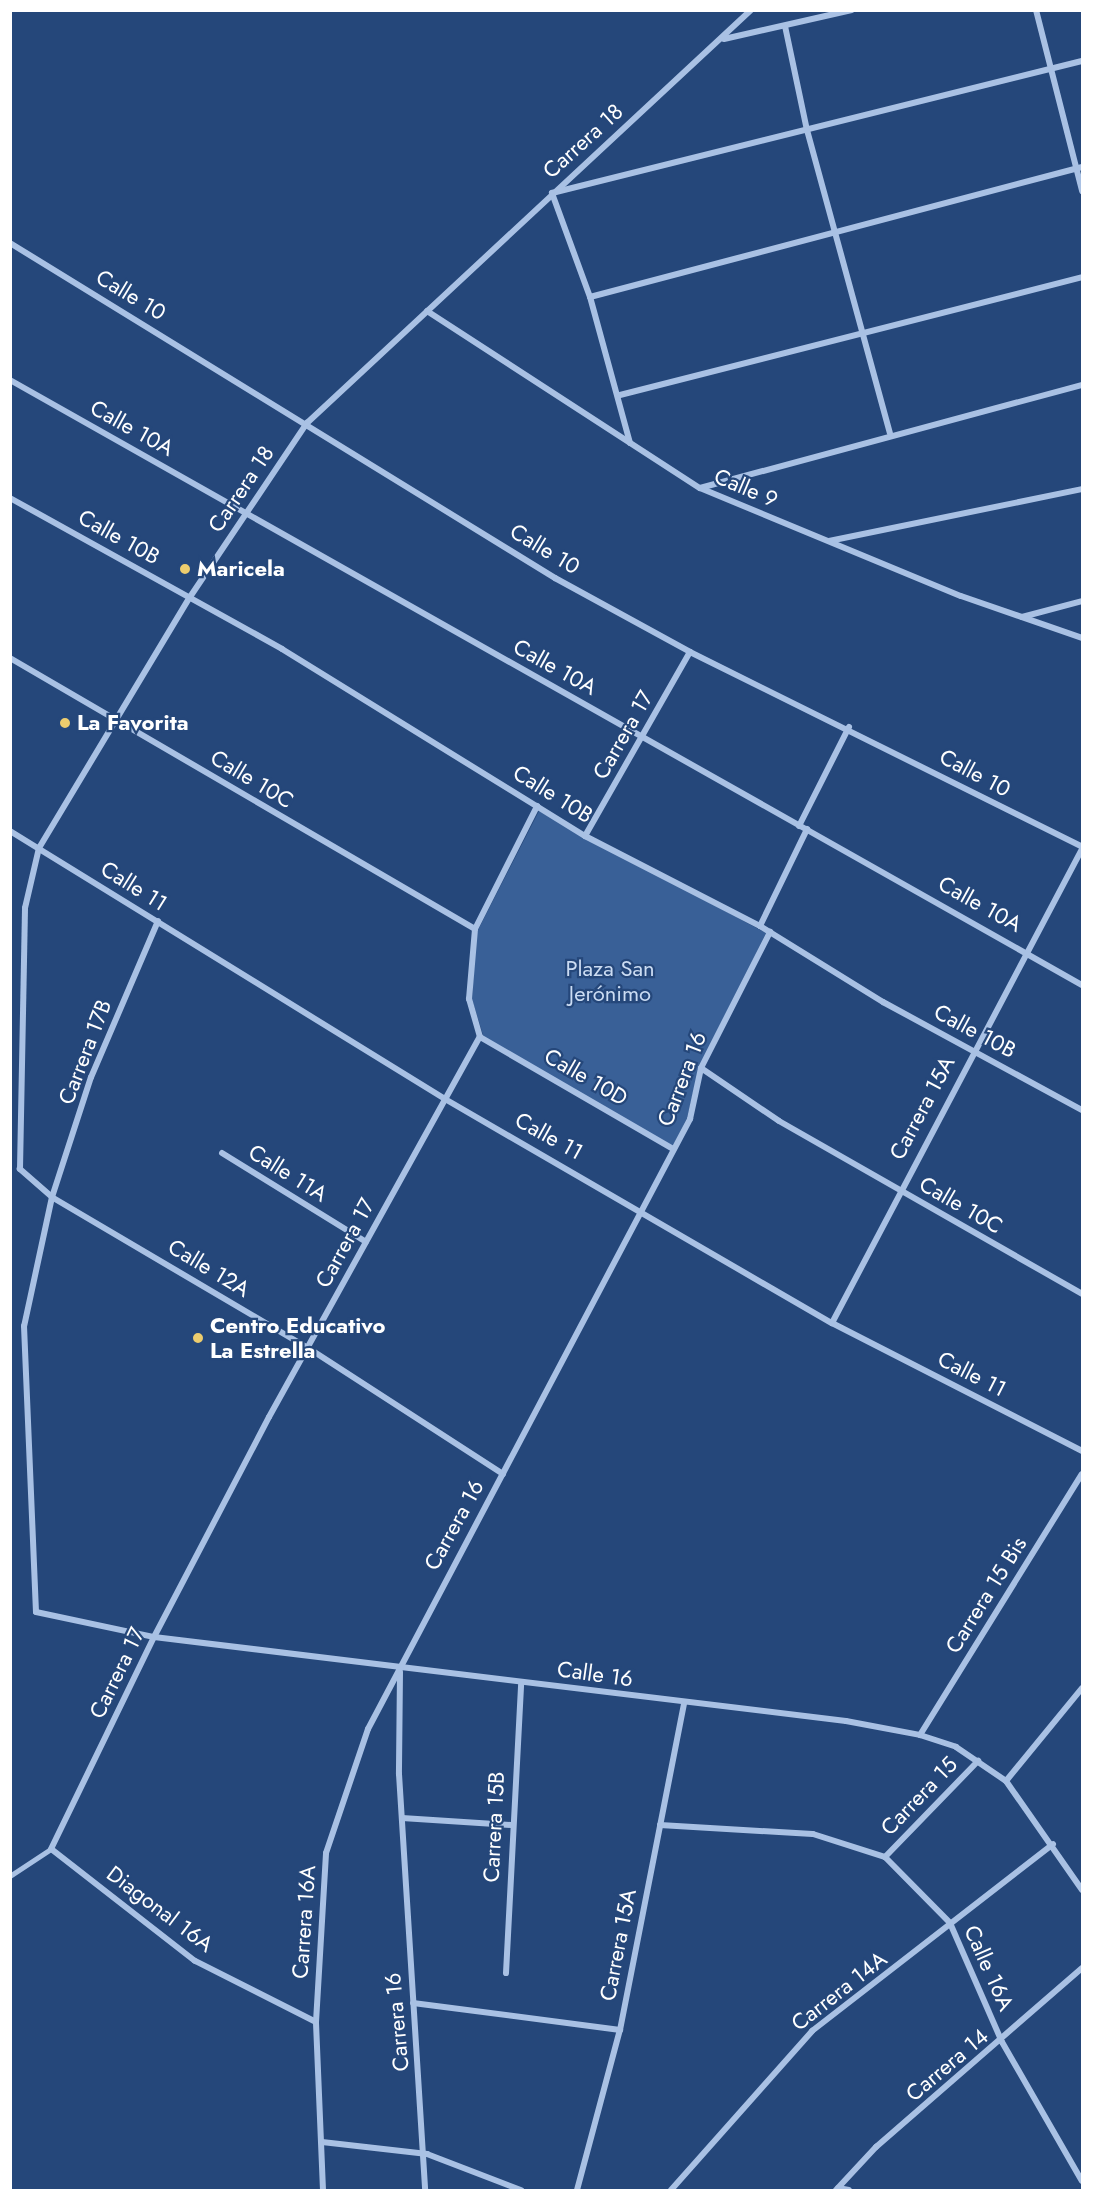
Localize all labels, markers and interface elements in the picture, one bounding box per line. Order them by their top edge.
street label: Carrera 18 [538,98,628,184]
street label: Calle 10 [91,264,171,326]
street label: Calle 10A [86,394,178,462]
street label: Carrera 18 [203,441,279,537]
street label: Calle 9 [710,463,782,513]
street label: Calle 10B [74,504,164,570]
street label: Calle 10 [505,518,585,580]
place label: Maricela [197,556,285,582]
marker: Maricela [178,562,192,576]
street label: Calle 10A [509,633,601,701]
street label: Carrera 17 [587,686,659,784]
place label: La Favorita [77,710,189,736]
marker: La Favorita [58,716,72,730]
street label: Calle 10 [935,743,1015,803]
street label: Calle 10C [206,744,298,814]
street label: Calle 10B [508,759,598,829]
street label: Calle 11 [96,855,172,917]
street label: Calle 10A [934,870,1026,938]
park label: Plaza San Jerónimo [565,955,655,1006]
street label: Carrera 17B [53,996,117,1108]
street label: Calle 10B [929,998,1021,1064]
street label: Carrera 16 [652,1028,712,1130]
street label: Calle 10D [540,1043,632,1111]
street label: Carrera 15A [884,1052,960,1164]
street label: Calle 11 [510,1107,588,1165]
street label: Calle 11A [244,1138,332,1208]
street label: Calle 10C [915,1171,1007,1239]
street label: Carrera 17 [310,1194,380,1292]
street label: Calle 12A [163,1233,255,1303]
place label: Centro Educativo La Estrella [210,1312,385,1364]
marker: Centro Educativo La Estrella [191,1331,205,1345]
street label: Calle 11 [933,1346,1011,1402]
street label: Carrera 16 [418,1475,490,1575]
street label: Carrera 15 Bis [940,1532,1032,1658]
street label: Carrera 17 [84,1623,150,1723]
street label: Calle 16 [555,1656,635,1692]
street label: Carrera 15 [875,1751,963,1841]
street label: Carrera 15B [478,1771,510,1883]
street label: Diagonal 16A [101,1860,219,1958]
street label: Carrera 16A [287,1864,321,1980]
street label: Carrera 15A [594,1887,642,2003]
street label: Calle 16A [958,1921,1020,2015]
street label: Carrera 14A [786,1946,892,2036]
street label: Carrera 16 [380,1972,414,2072]
street label: Carrera 14 [901,2023,993,2107]

